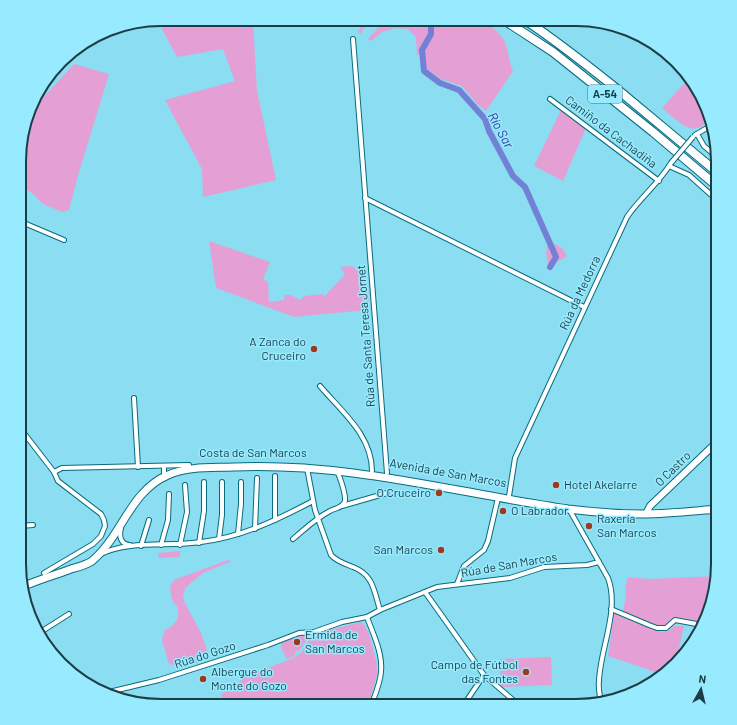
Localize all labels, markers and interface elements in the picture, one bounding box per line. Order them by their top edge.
road number: A-54 [588,85,622,103]
street label: Camiño da Cachadiña [563,92,660,170]
water label: Río Sar [485,109,518,151]
street label: Rúa da Medorra [556,253,602,332]
street label: Rúa de Santa Teresa Jornet [353,265,377,408]
place label: A Zanca do Cruceiro [249,334,306,362]
marker: A Zanca do Cruceiro [309,344,319,354]
street label: Costa de San Marcos [199,445,307,459]
street label: O Castro [652,448,693,489]
street label: Avenida de San Marcos [389,455,508,489]
place label: Hotel Akelarre [564,477,638,491]
marker: Hotel Akelarre [551,480,561,490]
place label: O Cruceiro [377,485,431,499]
marker: O Cruceiro [434,488,444,498]
place label: O Labrador [511,503,569,517]
marker: O Labrador [498,506,508,516]
place label: Raxería San Marcos [597,511,657,539]
marker: Raxería San Marcos [584,521,594,531]
place label: San Marcos [373,542,433,556]
marker: San Marcos [436,545,446,555]
street label: Rúa de San Marcos [460,549,558,579]
place label: Ermida de San Marcos [305,627,365,655]
marker: Ermida de San Marcos [292,637,302,647]
street label: Rúa do Gozo [172,638,237,671]
place label: Campo de Fútbol das Fontes [431,657,518,685]
place label: Albergue do Monte do Gozo [211,664,287,692]
marker: Campo de Fútbol das Fontes [521,667,531,677]
north arrow [681,669,721,709]
text: N [698,672,707,686]
marker: Albergue do Monte do Gozo [198,674,208,684]

